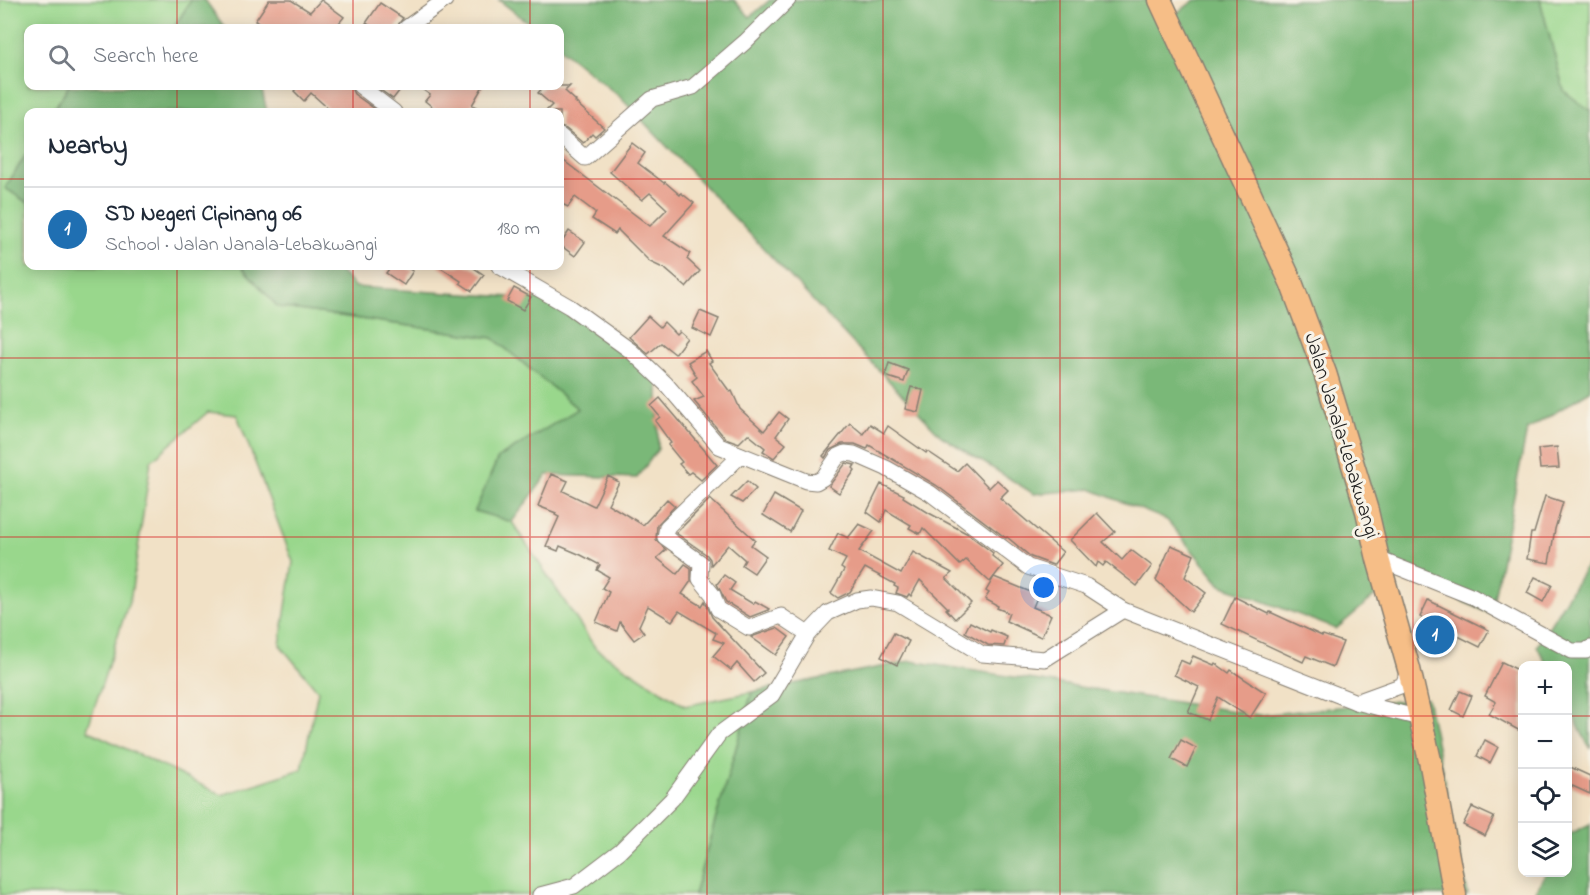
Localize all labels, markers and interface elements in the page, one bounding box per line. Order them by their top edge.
search box [24,24,564,90]
icon: search [45,41,78,74]
text: Search here [93,41,198,73]
text: Nearby [48,128,127,166]
text: SD Negeri Cipinang 06 [105,199,302,231]
text: 1 [64,215,71,244]
text: 180 m [497,215,540,244]
text: School · Jalan Janala–Lebakwangi [105,231,378,260]
street label: Jalan Janala–Lebakwangi [1293,329,1387,543]
your location [1029,573,1058,602]
pin: 1 [1416,612,1454,658]
map controls [1518,661,1572,877]
button: + [1518,661,1572,715]
button: − [1518,715,1572,769]
button: locate [1518,769,1572,823]
button: layers [1518,823,1572,877]

